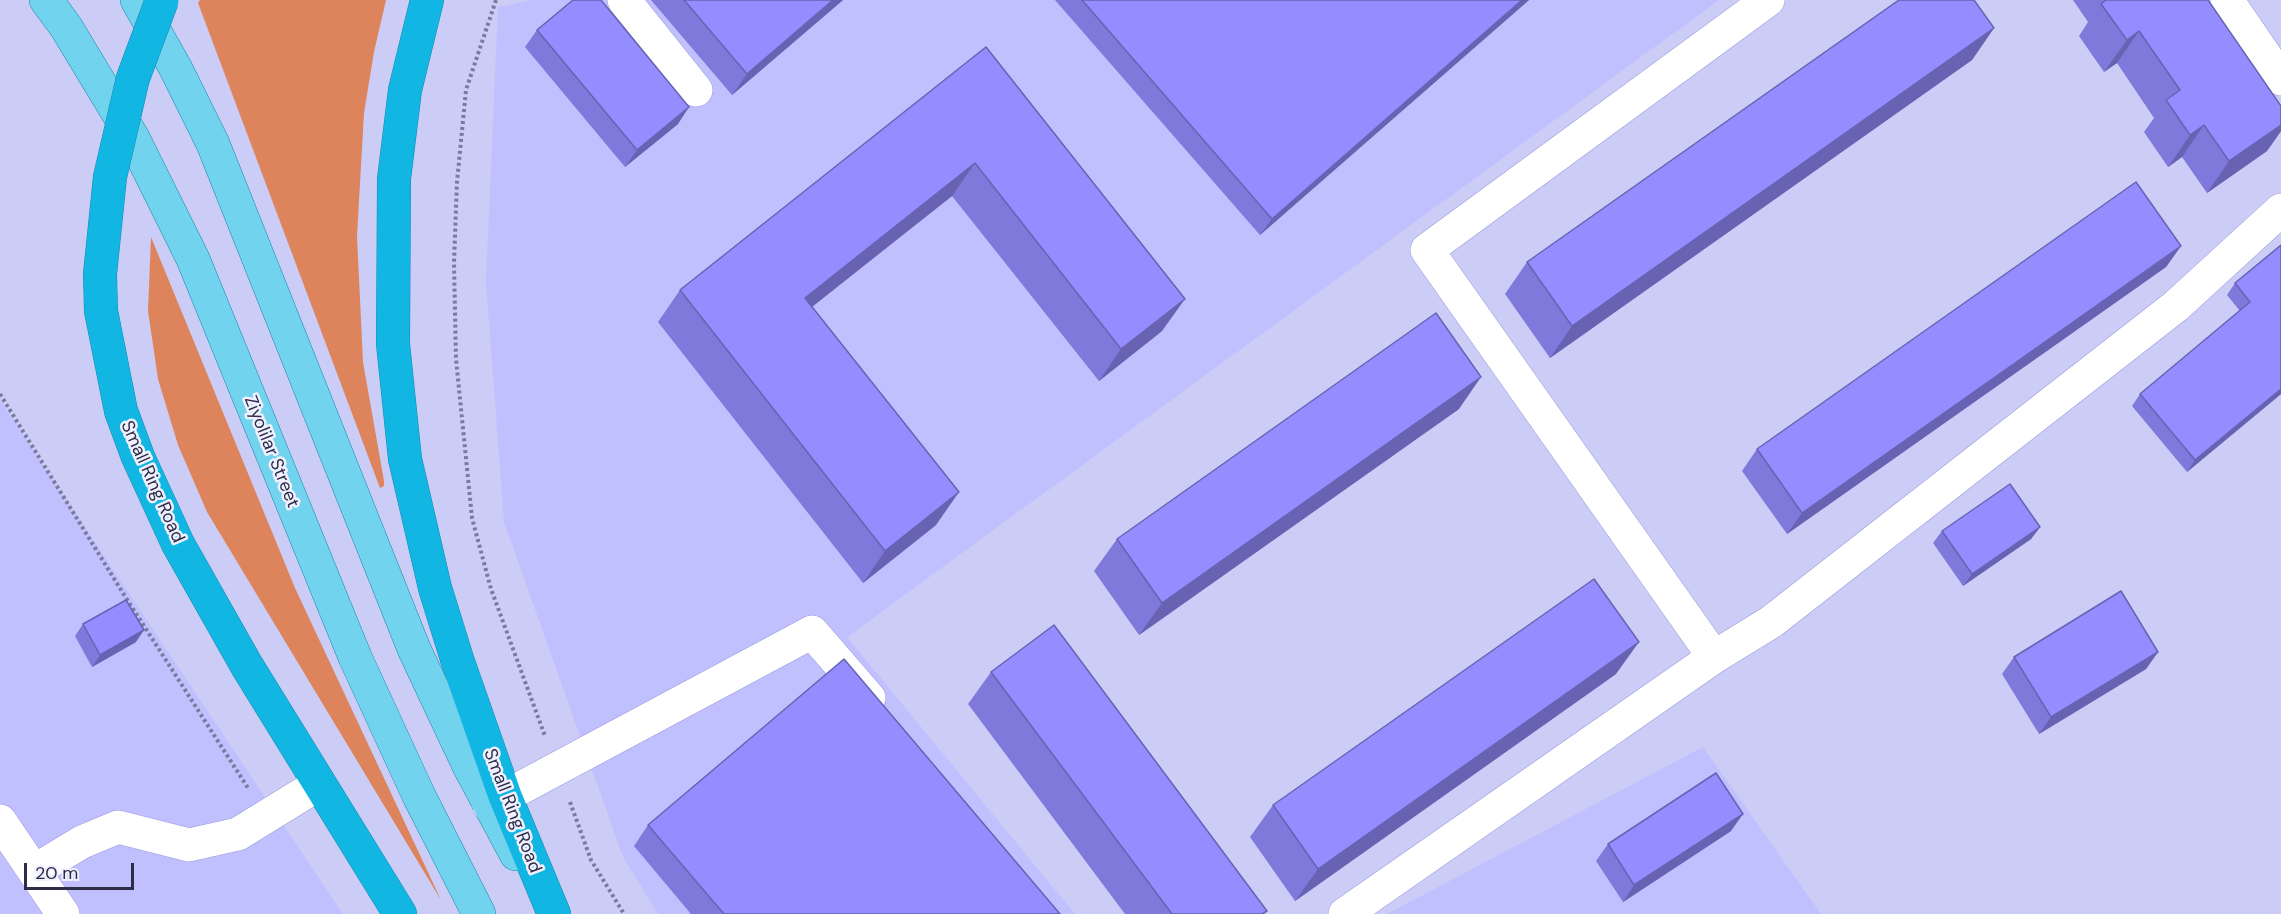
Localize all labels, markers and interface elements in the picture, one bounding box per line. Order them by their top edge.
street label: Ziyolilar Street [239,393,303,511]
street label: Small Ring Road [115,418,189,546]
street label: Small Ring Road [478,746,546,876]
scale bar [27,851,136,889]
text: 20 m [35,861,78,885]

